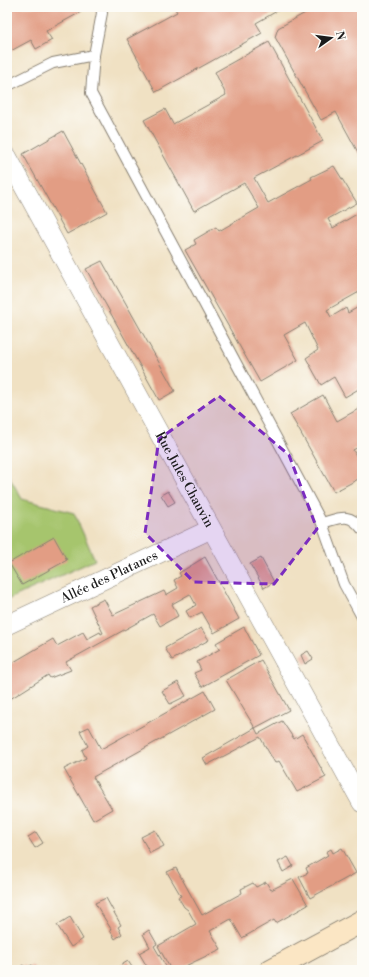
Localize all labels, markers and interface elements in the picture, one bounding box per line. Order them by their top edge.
north arrow [311,18,351,58]
text: N [332,30,348,42]
street label: Rue Jules Chauvin [152,429,217,530]
street label: Allée des Platanes [57,547,161,607]

